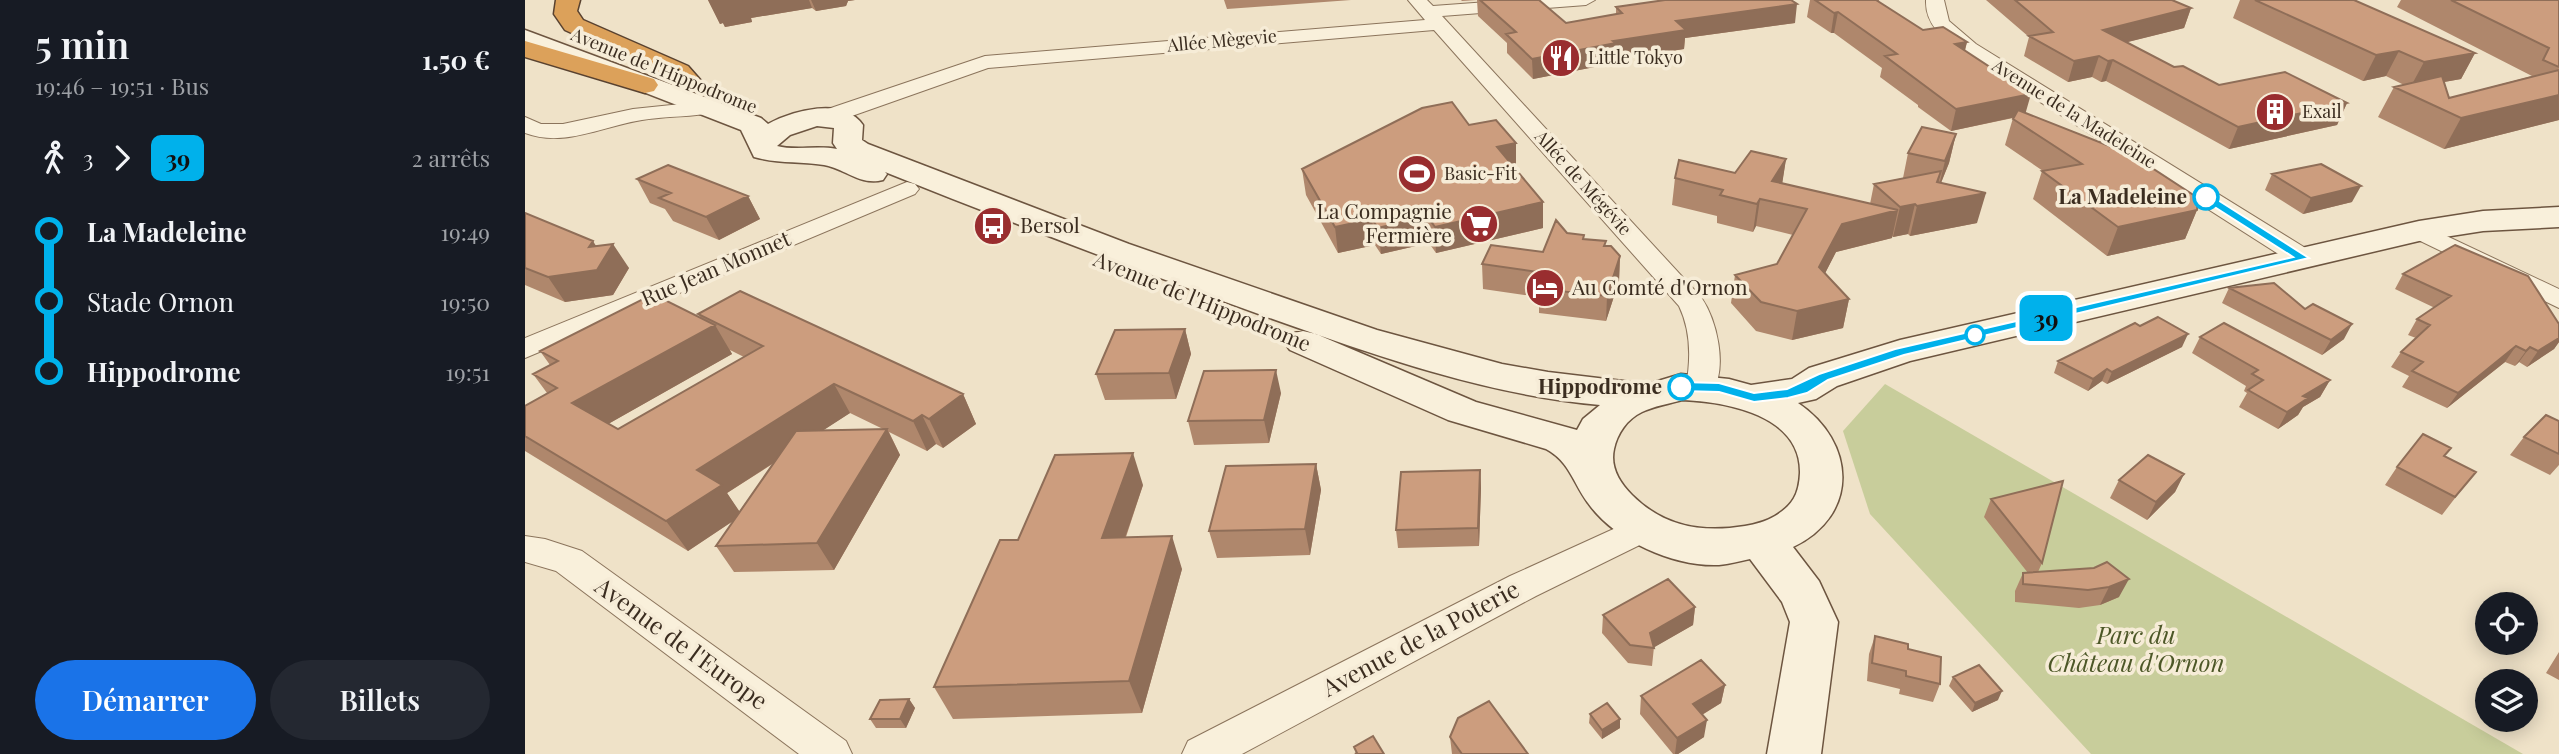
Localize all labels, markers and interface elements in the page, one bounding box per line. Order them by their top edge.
text: 5 min [35,18,129,69]
street label: Avenue de l'Hippodrome [567,21,761,118]
street label: Allée Mègevie [1165,23,1278,57]
restaurant icon: Little Tokyo [1540,37,1582,79]
text: 1.50 € [422,42,490,77]
place label: Little Tokyo [1588,45,1683,69]
street label: Avenue de la Madeleine [1987,52,2161,173]
text: 19:46 – 19:51 · Bus [35,70,209,101]
building icon: Exail [2254,91,2296,133]
place label: Exail [2302,99,2342,123]
street label: Allée de Mégévie [1529,124,1638,240]
icon: walk [35,139,73,177]
icon: forward [103,139,141,177]
text: 3 [83,142,93,173]
text: 39 [165,142,190,174]
text: 2 arrêts [412,142,490,173]
sports icon: Basic-Fit [1396,153,1438,195]
place label: Basic-Fit [1444,161,1517,185]
place label: La Madeleine [2058,181,2187,209]
marker: La Madeleine [2193,184,2219,210]
place label: La Compagnie Fermière [1317,196,1452,248]
supermarket icon: La Compagnie Fermière [1458,203,1500,245]
bus stop icon: Bersol [972,205,1014,247]
place label: Bersol [1020,210,1080,238]
text: La Madeleine [87,214,247,249]
text: 19:49 [441,216,490,247]
street label: Rue Jean Monnet [636,223,795,311]
street label: Avenue de l'Hippodrome [1089,243,1315,357]
hotel icon: Au Comté d'Ornon [1524,267,1566,309]
place label: Au Comté d'Ornon [1571,272,1748,300]
text: Stade Ornon [87,284,234,319]
text: 19:50 [440,286,490,317]
line badge: 39 [2015,295,2077,341]
text: 39 [2034,302,2058,334]
unlabelled marker [1965,325,1985,345]
text: Hippodrome [87,354,241,389]
text: 19:51 [446,356,490,387]
place label: Hippodrome [1538,371,1662,399]
marker: Hippodrome [1668,374,1694,400]
street label: Avenue de l'Europe [589,568,775,716]
street label: Avenue de la Poterie [1315,572,1524,703]
map controls [2475,592,2538,732]
button: locate [2475,592,2538,655]
park label: Parc du Château d'Ornon [2048,618,2224,678]
button: Démarrer [35,660,256,740]
button: Billets [270,660,490,740]
button: layers [2475,669,2538,732]

